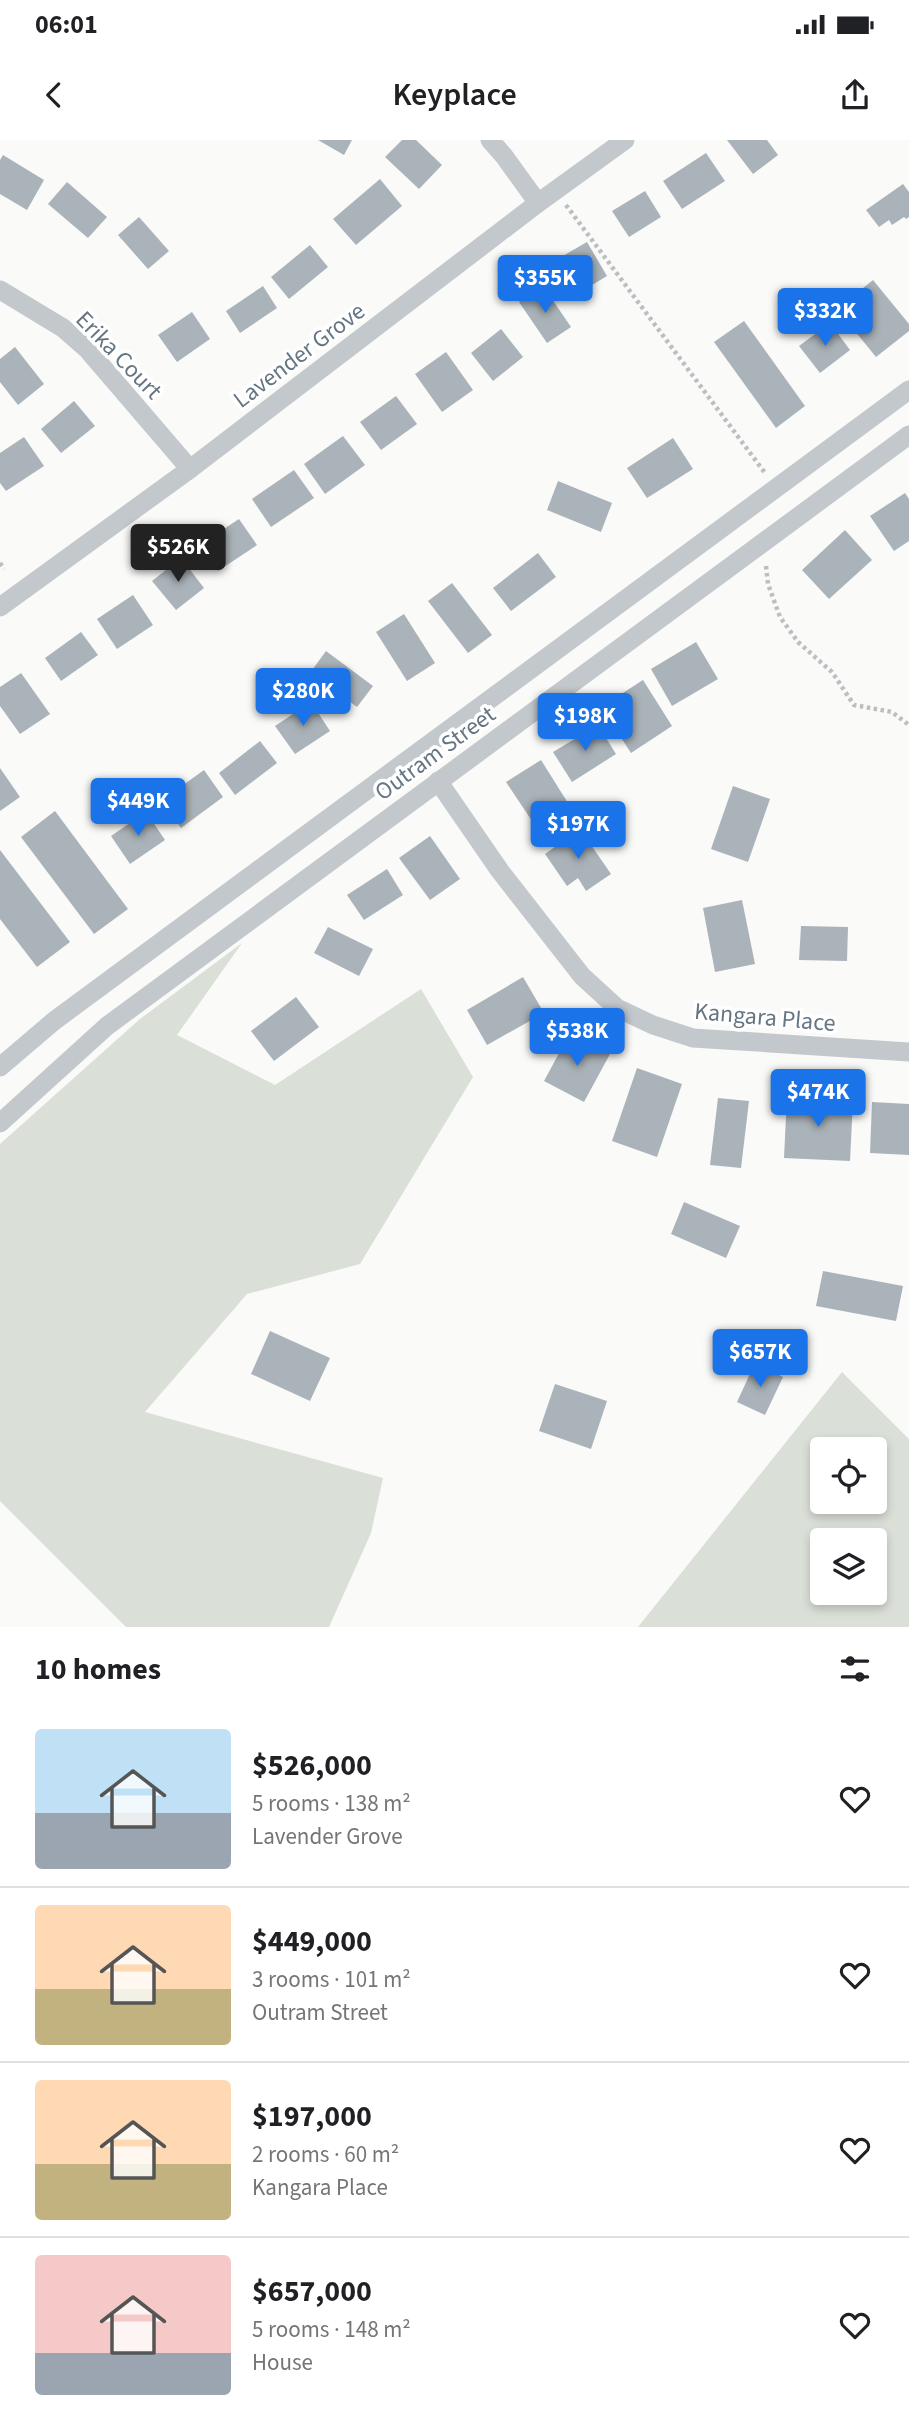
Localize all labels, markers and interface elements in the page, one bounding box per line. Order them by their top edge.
text: 06:01 [35,6,98,43]
text: Keyplace [392,72,517,118]
icon: back [35,76,73,114]
icon: share [836,76,874,114]
pin: $355K [496,256,594,315]
text: $355K [514,261,576,294]
pin: $332K [776,288,874,348]
street label: Lavender Grove [226,294,373,417]
text: $332K [794,294,856,327]
street label: Erika Court [67,303,170,408]
pin: $526K [129,524,227,584]
text: $526K [147,530,209,563]
pin: $280K [254,668,352,728]
text: $280K [272,674,334,707]
pin: $198K [536,694,634,753]
street label: Outram Street [368,698,503,809]
text: $198K [554,699,616,732]
pin: $449K [89,778,187,838]
text: $449K [107,784,169,817]
pin: $197K [529,802,627,861]
text: $197K [547,807,609,840]
street label: Kangara Place [693,994,837,1041]
pin: $538K [528,1009,626,1068]
text: $538K [546,1014,608,1047]
pin: $474K [769,1070,867,1129]
text: $474K [787,1075,849,1108]
pin: $657K [711,1330,809,1389]
text: $657K [729,1335,791,1368]
map controls [810,1437,887,1605]
button: locate [810,1437,887,1514]
button: layers [810,1528,887,1605]
text: 10 homes [35,1648,161,1691]
icon: filters [836,1650,874,1688]
text: $526,000 [252,1744,372,1787]
icon: home [91,1757,175,1841]
icon: heart [836,1780,874,1818]
text: 5 rooms · 138 m² [252,1787,411,1820]
text: Lavender Grove [252,1820,403,1853]
text: $449,000 [252,1920,372,1963]
icon: home [91,1933,175,2017]
icon: heart [836,1956,874,1994]
text: 3 rooms · 101 m² [252,1963,411,1996]
text: Outram Street [252,1996,388,2029]
text: $197,000 [252,2095,372,2138]
icon: home [91,2108,175,2192]
icon: heart [836,2131,874,2169]
text: 2 rooms · 60 m² [252,2138,399,2171]
text: Kangara Place [252,2171,388,2204]
text: $657,000 [252,2270,372,2313]
icon: home [91,2283,175,2367]
icon: heart [836,2306,874,2344]
text: 5 rooms · 148 m² [252,2313,411,2346]
text: House [252,2346,313,2379]

